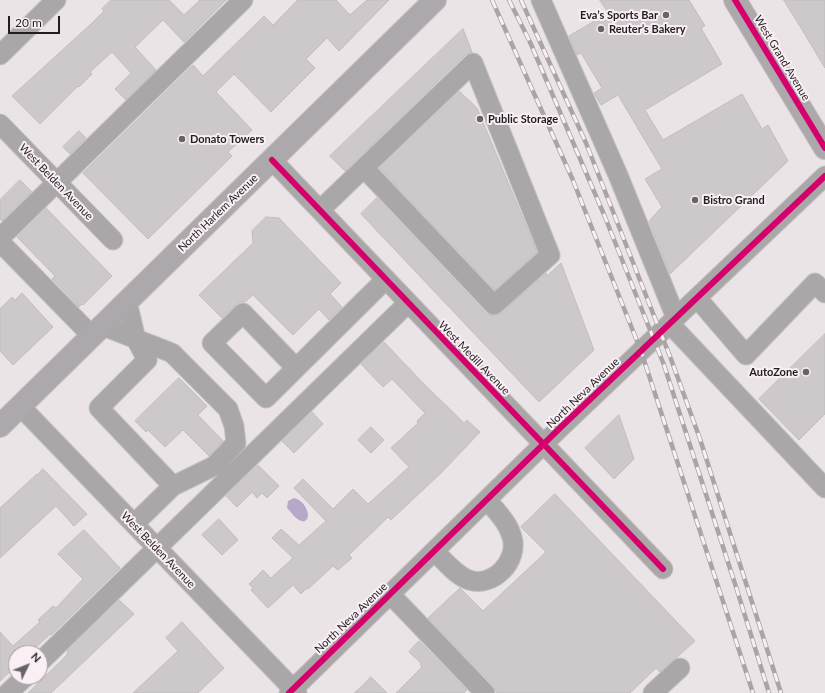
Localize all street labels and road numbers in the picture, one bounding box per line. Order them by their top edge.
street label: West Grand Avenue [751,13,813,103]
street label: West Belden Avenue [16,141,96,223]
street label: North Harlem Avenue [175,172,261,254]
street label: West Medill Avenue [436,318,512,398]
street label: North Neva Avenue [544,355,622,431]
street label: West Belden Avenue [118,509,198,591]
street label: North Neva Avenue [312,580,390,656]

